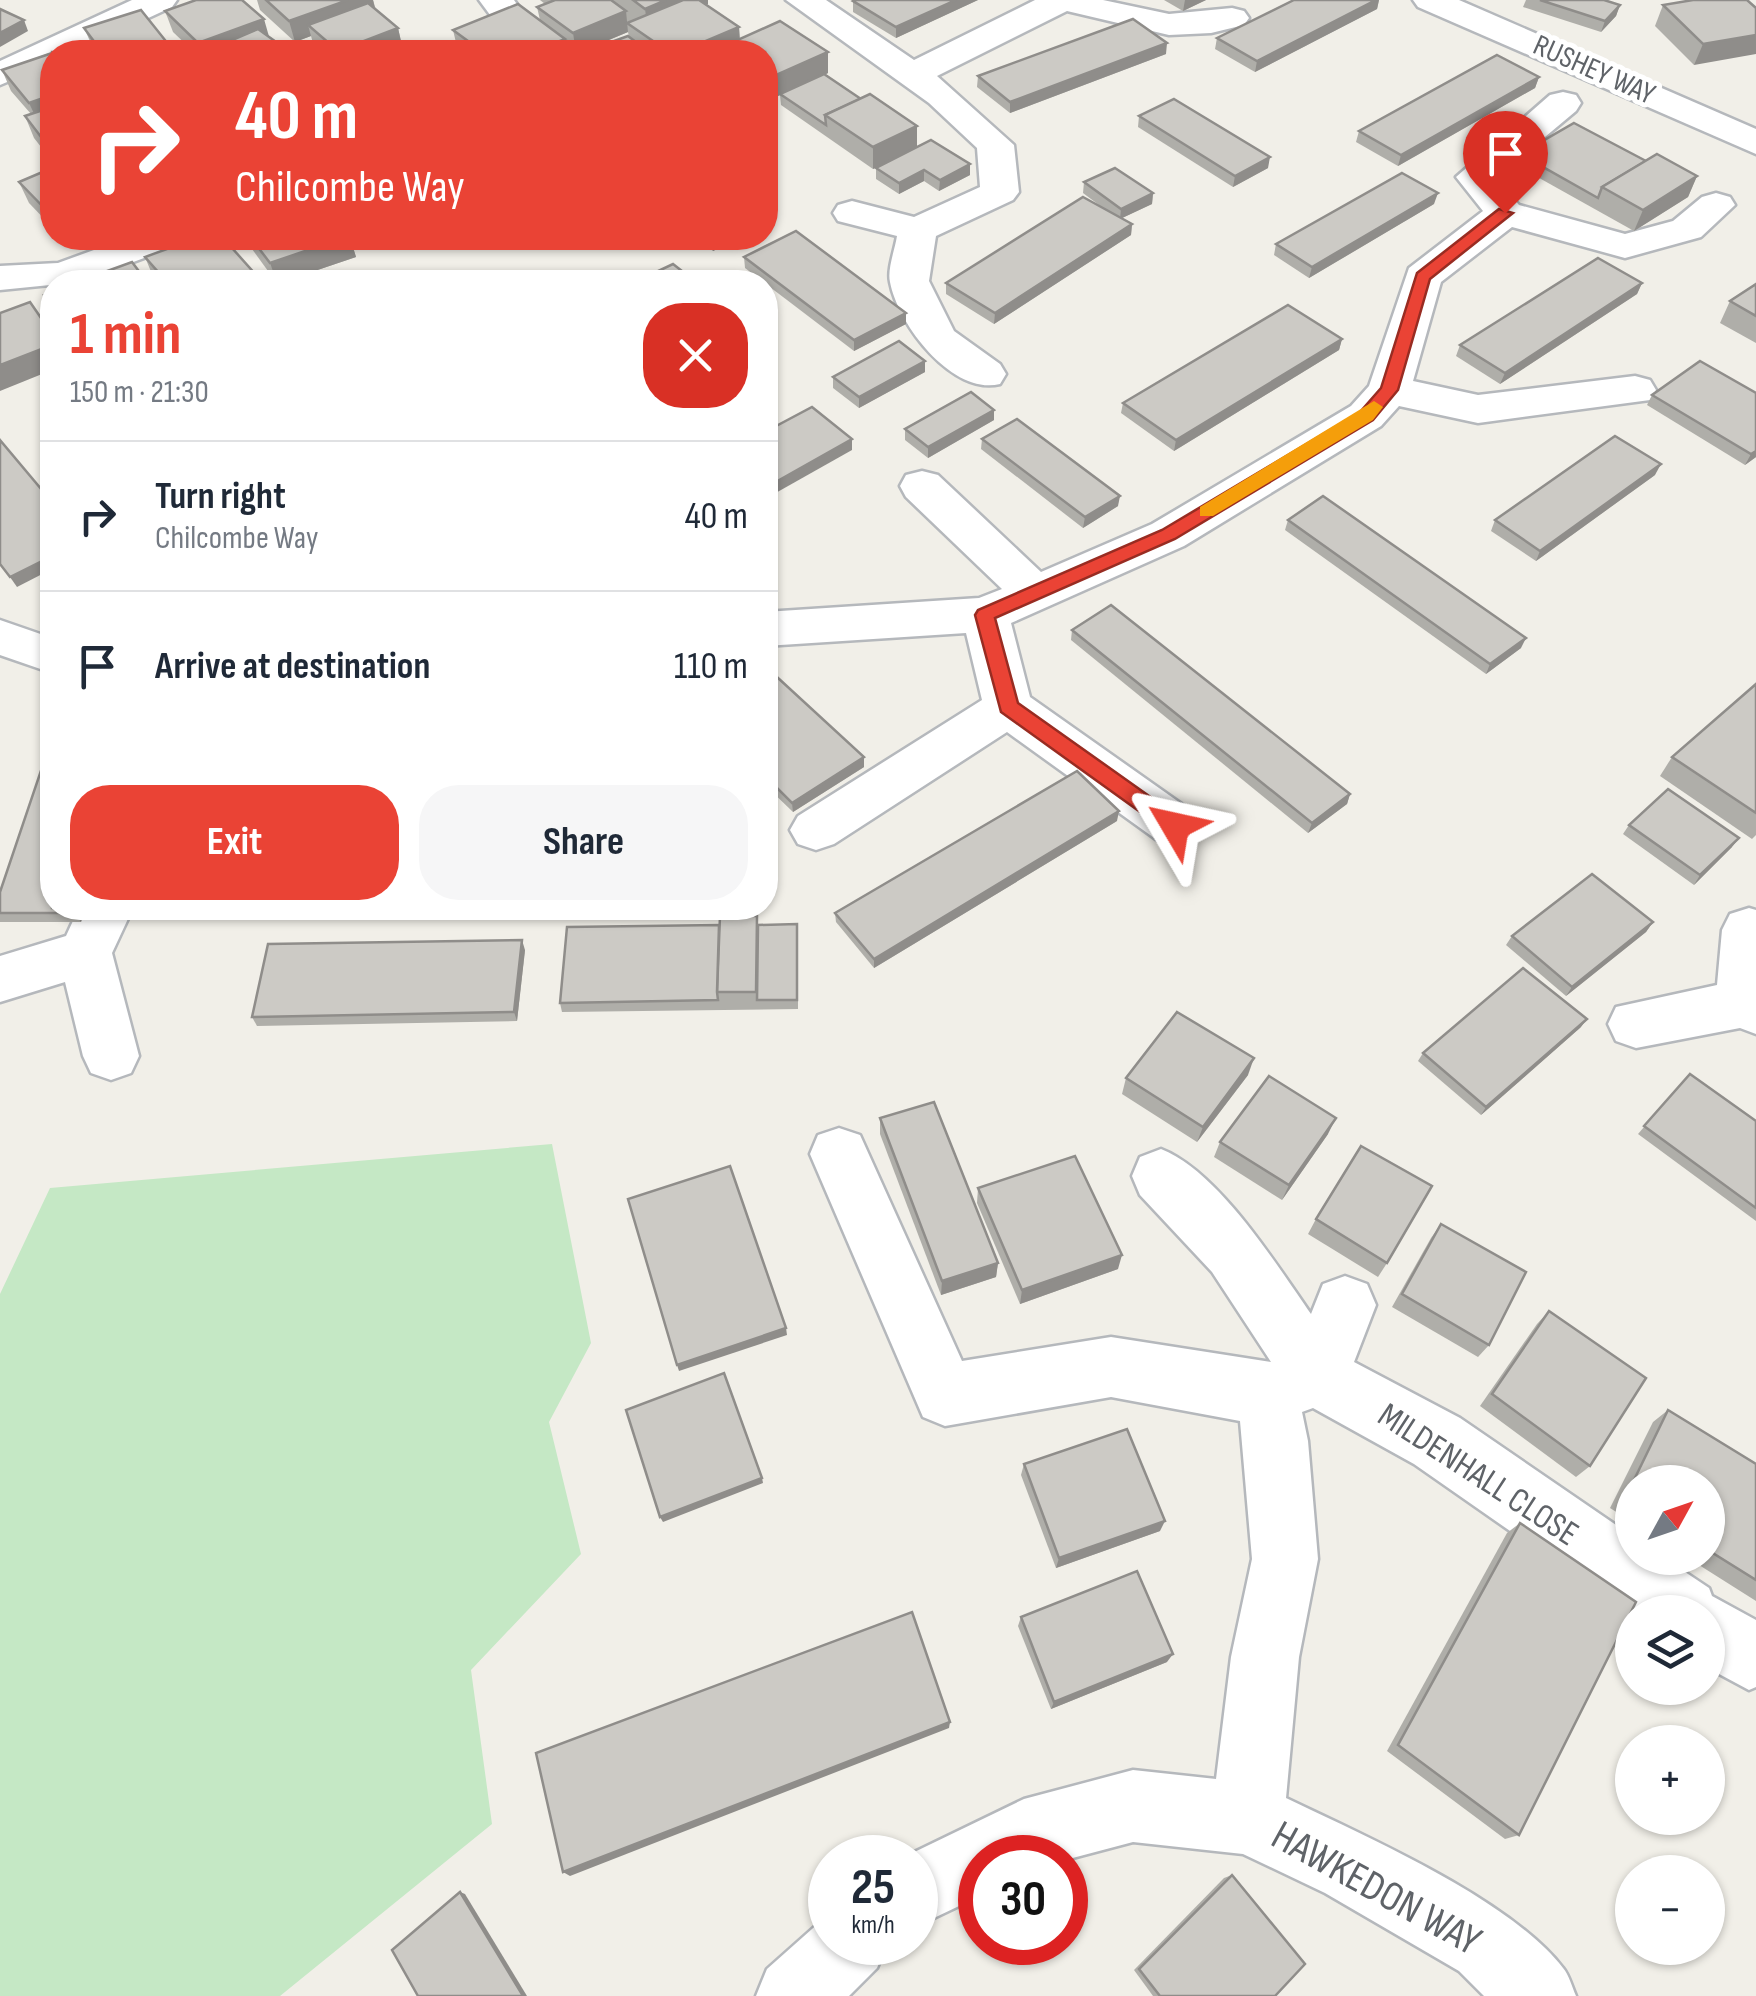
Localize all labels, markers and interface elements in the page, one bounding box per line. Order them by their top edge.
street label: RUSHEY WAY [1528,27,1661,113]
text: 40 m [235,75,358,159]
icon: right [70,80,200,210]
pin [1463,111,1548,214]
icon: arrive [1478,126,1533,181]
text: Chilcombe Way [235,160,465,215]
text: 1 min [70,299,182,371]
button: close [643,303,748,408]
text: 150 m · 21:30 [70,373,209,412]
text: Turn right [155,474,286,519]
icon: right [70,489,125,544]
text: 40 m [685,494,748,539]
text: Chilcombe Way [155,519,318,558]
icon: arrive [70,639,125,694]
text: Arrive at destination [155,644,430,689]
text: 110 m [674,644,748,689]
position arrow [1123,774,1227,878]
button: Exit [70,785,399,900]
button: Share [419,785,748,900]
street label: MILDENHALL CLOSE [1370,1394,1586,1556]
north arrow [1615,1465,1725,1575]
map controls [1615,1465,1725,1965]
button: layers [1615,1595,1725,1705]
button: + [1615,1725,1725,1835]
street label: HAWKEDON WAY [1262,1811,1490,1968]
speed limit sign: 30 [958,1835,1088,1965]
button: − [1615,1855,1725,1965]
text: 25 [851,1858,895,1918]
text: km/h [851,1910,895,1941]

